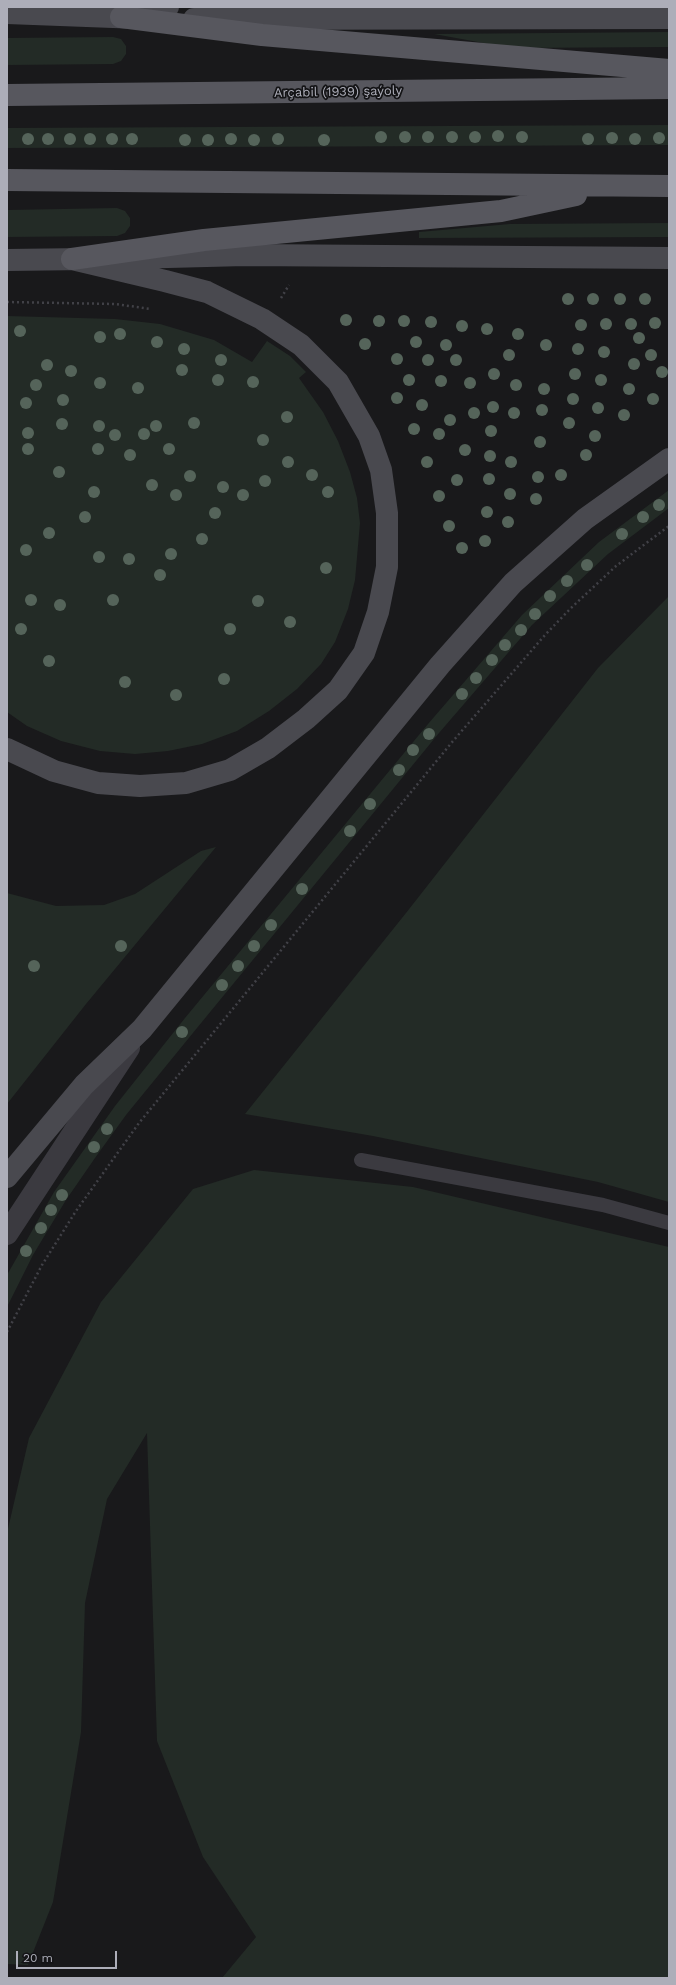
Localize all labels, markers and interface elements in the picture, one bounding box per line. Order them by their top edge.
street label: Arçabil (1939) şaýoly [274,83,402,101]
scale bar [18,1943,119,1969]
text: 20 m [23,1951,53,1965]

